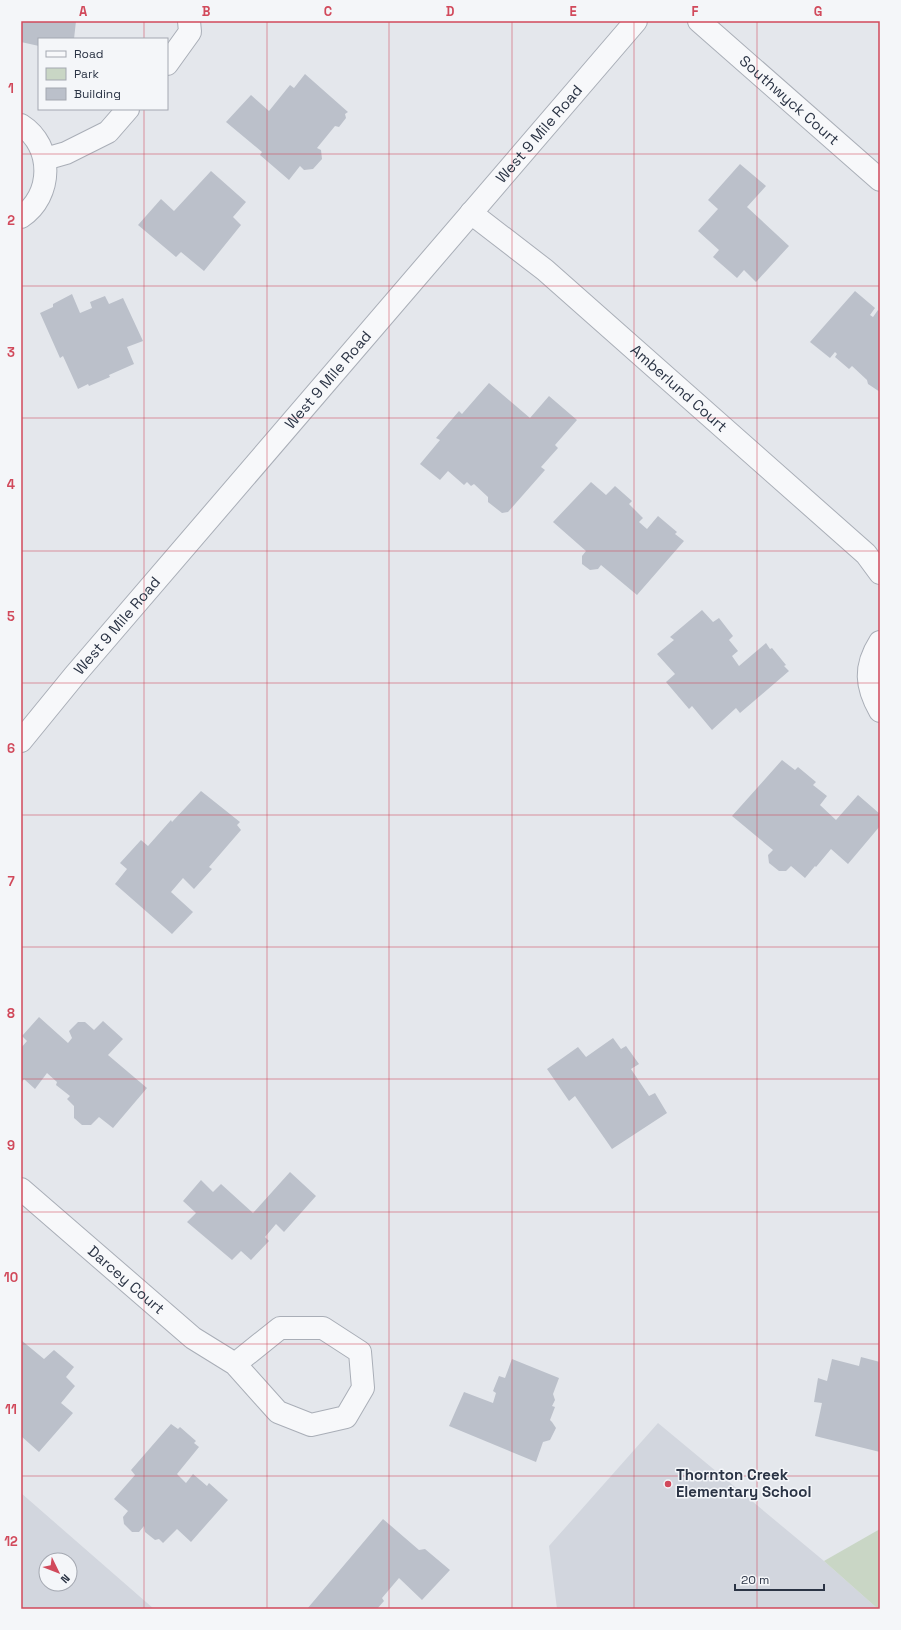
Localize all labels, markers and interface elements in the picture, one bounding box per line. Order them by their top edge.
text: A [79,3,88,20]
text: B [202,3,211,20]
text: C [324,3,332,20]
text: D [446,3,455,20]
text: E [569,3,577,20]
text: F [692,3,699,20]
text: G [814,3,822,20]
legend [38,38,168,110]
text: Road [74,46,103,62]
street label: Southwyck Court [736,51,843,149]
text: Park [74,66,99,82]
text: 1 [8,80,14,97]
street label: West 9 Mile Road [491,81,586,187]
text: Building [74,86,121,102]
text: 2 [7,212,15,229]
street label: West 9 Mile Road [280,327,375,433]
street label: Amberlund Court [627,340,731,436]
text: 3 [7,344,15,361]
text: 4 [7,476,15,493]
street label: West 9 Mile Road [69,573,164,678]
text: 5 [7,608,15,625]
text: 6 [7,740,15,757]
text: 7 [7,873,15,890]
text: 8 [7,1005,15,1022]
text: 9 [7,1137,15,1154]
street label: Darcey Court [84,1241,169,1318]
text: 10 [4,1269,18,1286]
text: 11 [5,1401,17,1418]
place label: Thornton Creek Elementary School [676,1465,811,1501]
marker: Thornton Creek Elementary School [663,1479,673,1489]
text: 12 [4,1533,18,1550]
north arrow [38,1552,78,1592]
scale bar [735,1566,824,1592]
text: N [58,1571,73,1586]
text: 20 m [741,1572,769,1588]

